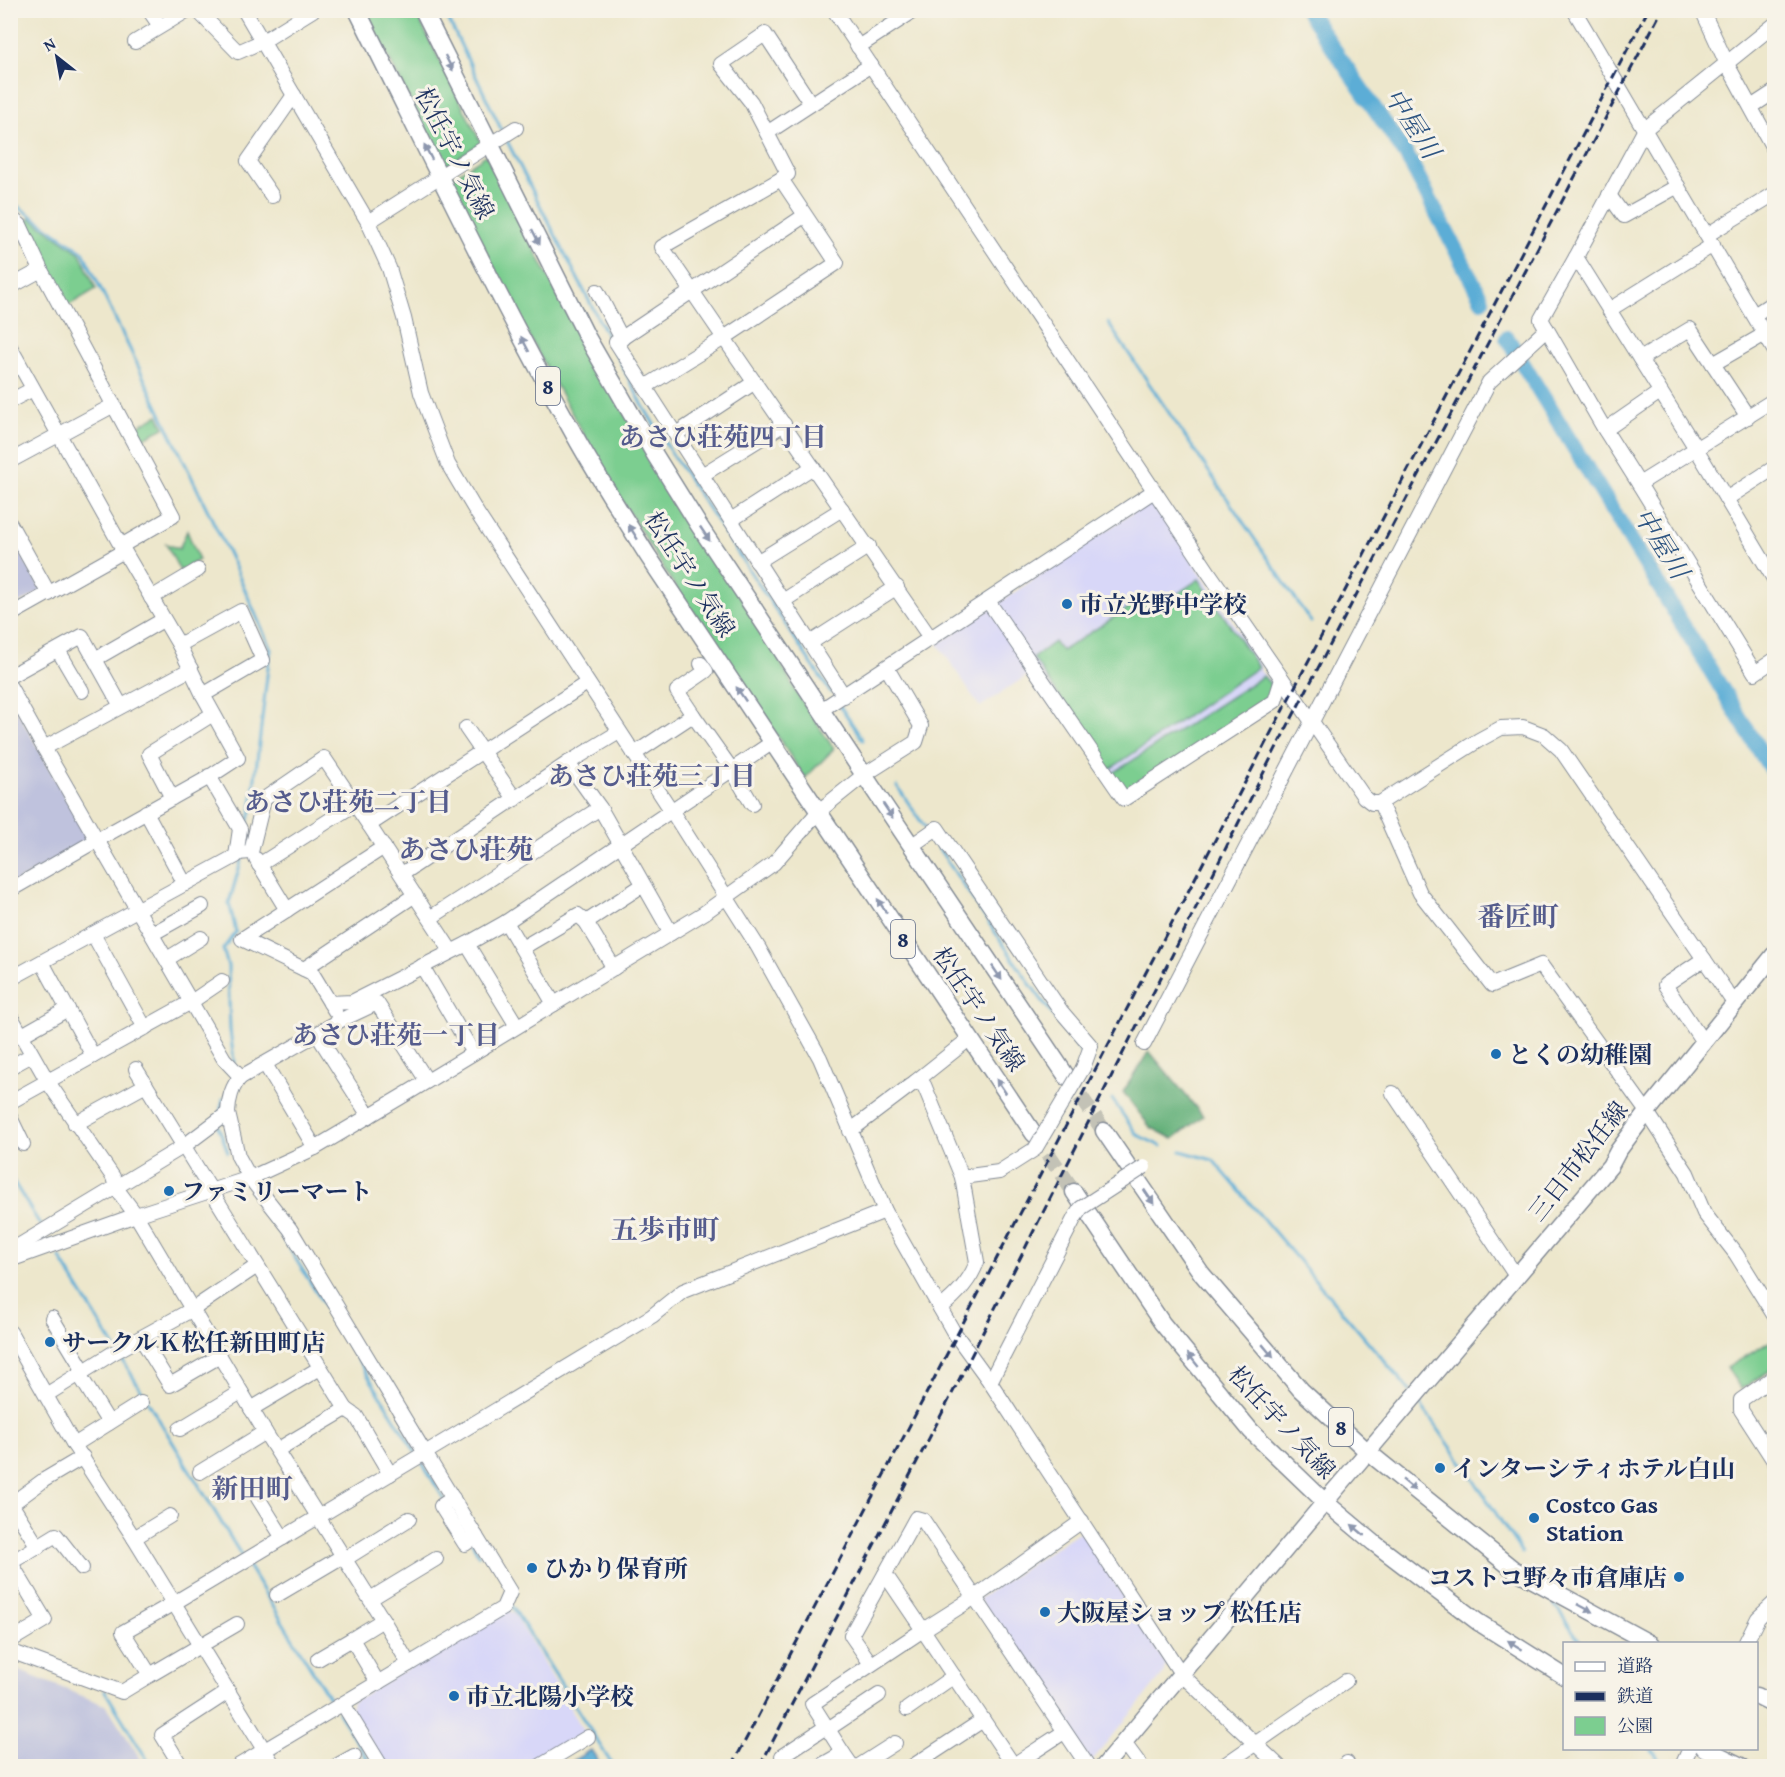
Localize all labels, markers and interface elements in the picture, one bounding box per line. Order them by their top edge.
north arrow [27,27,87,87]
text: N [39,31,60,57]
one-way arrow [444,54,454,71]
water label: 中屋川 [1375,80,1452,169]
street label: 松任宇ノ気線 [407,81,503,225]
one-way arrow [423,143,432,160]
one-way arrow [531,228,541,246]
one-way arrow [520,336,530,353]
road number: 8 [536,367,560,405]
district label: あさひ荘苑四丁目 [619,417,827,456]
water label: 中屋川 [1625,500,1701,589]
street label: 松任宇ノ気線 [636,504,744,644]
one-way arrow [627,523,638,540]
one-way arrow [699,526,711,542]
place label: 市立光野中学校 [1079,587,1247,622]
marker: 市立光野中学校 [1060,597,1074,611]
one-way arrow [736,686,747,702]
district label: あさひ荘苑三丁目 [548,756,756,795]
district label: あさひ荘苑二丁目 [244,782,452,821]
one-way arrow [882,803,893,819]
district label: あさひ荘苑 [399,829,534,869]
district label: 番匠町 [1478,896,1559,936]
one-way arrow [876,898,888,914]
road number: 8 [891,920,915,958]
street label: 松任宇ノ気線 [924,940,1034,1078]
one-way arrow [991,965,1002,981]
district label: あさひ荘苑一丁目 [292,1015,500,1054]
place label: とくの幼稚園 [1508,1037,1652,1072]
marker: とくの幼稚園 [1489,1047,1503,1061]
one-way arrow [995,1078,1007,1094]
street label: 三日市松任線 [1520,1093,1636,1229]
place label: ファミリーマート [181,1174,373,1209]
marker: ファミリーマート [162,1184,176,1198]
one-way arrow [1143,1189,1154,1205]
district label: 五歩市町 [611,1209,719,1249]
place label: サークルＫ松任新田町店 [62,1325,325,1360]
marker: サークルＫ松任新田町店 [43,1335,57,1349]
one-way arrow [1261,1343,1274,1358]
one-way arrow [1187,1353,1200,1368]
street label: 松任宇ノ気線 [1220,1357,1344,1487]
road number: 8 [1329,1408,1353,1446]
place label: インターシティホテル白山 [1452,1451,1735,1486]
marker: インターシティホテル白山 [1433,1461,1447,1475]
district label: 新田町 [212,1468,293,1508]
one-way arrow [1401,1478,1416,1491]
place label: Costco Gas Station [1546,1487,1658,1550]
marker: Costco Gas Station [1527,1511,1541,1525]
one-way arrow [1350,1523,1366,1536]
place label: ひかり保育所 [544,1551,688,1586]
place label: コストコ野々市倉庫店 [1428,1560,1667,1595]
marker: ひかり保育所 [525,1561,539,1575]
marker: コストコ野々市倉庫店 [1672,1570,1686,1584]
place label: 大阪屋ショップ 松任店 [1057,1595,1302,1630]
one-way arrow [1577,1603,1594,1613]
marker: 大阪屋ショップ 松任店 [1038,1605,1052,1619]
one-way arrow [1507,1640,1523,1651]
legend [1563,1642,1758,1750]
text: 道路 [1617,1652,1653,1679]
place label: 市立北陽小学校 [466,1679,634,1714]
text: 鉄道 [1617,1682,1653,1709]
marker: 市立北陽小学校 [447,1689,461,1703]
text: 公園 [1617,1712,1653,1739]

